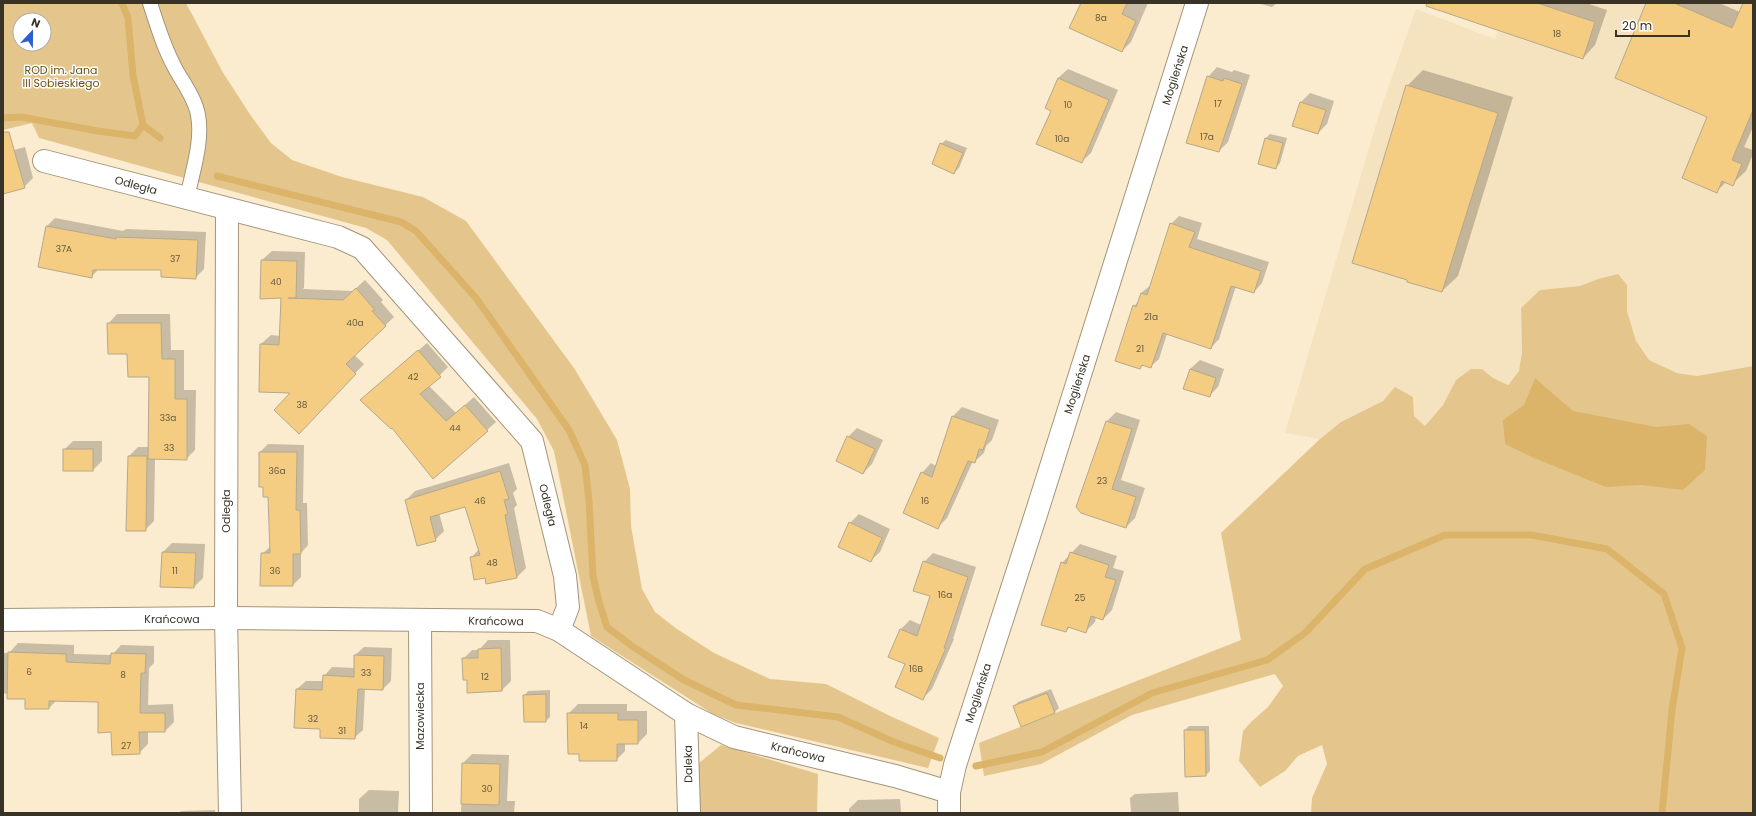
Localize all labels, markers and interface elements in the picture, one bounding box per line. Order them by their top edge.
north arrow [12,12,52,52]
house number: 8a [1095,12,1107,24]
scale bar [1616,12,1689,38]
text: N [29,14,43,32]
text: 20 m [1622,17,1652,34]
house number: 18 [1553,28,1562,40]
street label: Mogileńska [1158,43,1192,107]
park label: ROD im. Jana III Sobieskiego [23,62,99,91]
house number: 17 [1214,98,1222,110]
house number: 10 [1064,99,1073,111]
house number: 17a [1200,131,1214,143]
house number: 10a [1055,133,1069,145]
street label: Odległa [113,172,159,198]
house number: 37A [56,243,72,255]
house number: 37 [170,253,180,265]
house number: 40 [270,276,282,288]
house number: 21a [1144,311,1158,323]
house number: 40a [346,317,364,329]
house number: 21 [1136,343,1144,355]
street label: Mogileńska [1060,352,1094,416]
house number: 42 [408,371,418,383]
house number: 38 [297,399,308,411]
house number: 33a [160,412,176,424]
house number: 44 [449,422,461,434]
house number: 33 [164,442,174,454]
house number: 36a [268,465,286,477]
house number: 23 [1097,475,1107,487]
street label: Odległa [535,482,561,528]
street label: Odległa [218,489,234,533]
house number: 46 [474,495,486,507]
house number: 16 [921,495,930,507]
house number: 48 [486,557,498,569]
house number: 11 [172,565,178,577]
house number: 36 [269,565,281,577]
house number: 16a [938,589,952,601]
house number: 25 [1075,592,1086,604]
street label: Krańcowa [144,611,200,627]
street label: Krańcowa [468,613,524,629]
street label: Mogileńska [961,661,995,725]
house number: 16B [909,663,924,675]
house number: 6 [26,666,32,678]
house number: 33 [361,667,371,679]
house number: 8 [120,669,126,681]
house number: 12 [481,671,489,683]
street label: Mazowiecka [412,682,428,750]
house number: 32 [308,713,318,725]
house number: 14 [580,720,589,732]
house number: 31 [338,725,346,737]
street label: Krańcowa [769,738,827,766]
house number: 27 [121,740,131,752]
street label: Daleka [680,745,696,783]
house number: 30 [482,783,493,795]

